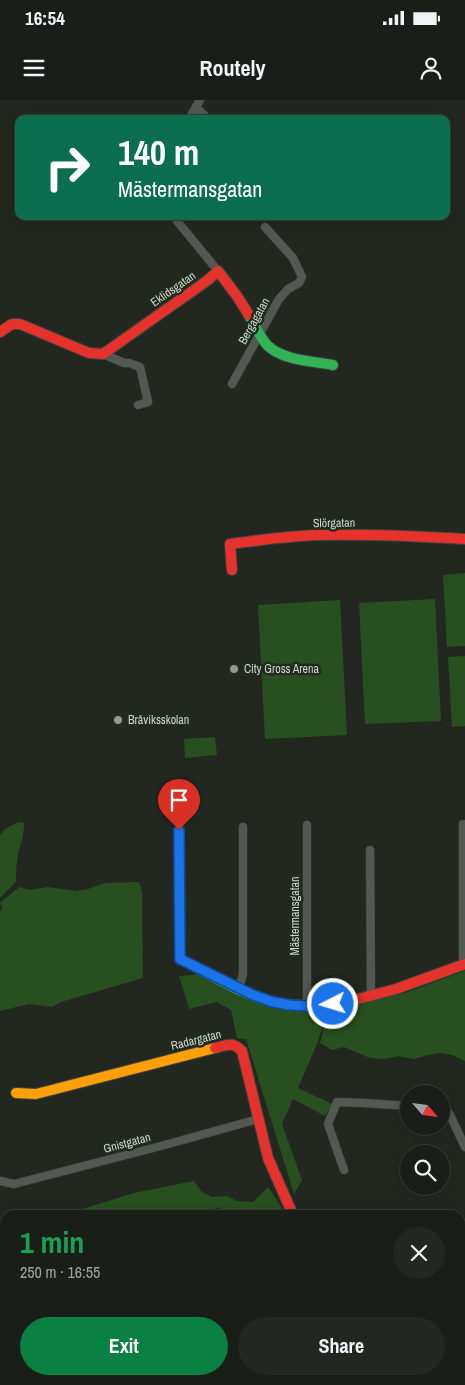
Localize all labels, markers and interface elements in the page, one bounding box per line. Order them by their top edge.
text: 16:54 [25,5,65,31]
text: Routely [199,53,266,83]
icon: menu [20,54,48,82]
icon: person [417,54,445,82]
text: 140 m [118,129,199,176]
icon: right [35,135,100,200]
text: Mästermansgatan [118,174,262,204]
street label: Eklidsgatan [147,268,199,310]
street label: Bergagatan [235,295,273,347]
street label: Slörgatan [313,515,355,531]
place label: City Gross Arena [244,661,319,677]
marker: City Gross Arena [228,663,240,675]
place label: Bråviksskolan [128,712,189,728]
marker: Bråviksskolan [112,714,124,726]
pin [158,779,200,830]
icon: arrive [165,786,193,814]
street label: Mästermansgatan [287,877,303,955]
position arrow [306,977,358,1029]
street label: Radargatan [169,1026,223,1054]
north arrow [400,1085,450,1135]
map controls [400,1085,450,1195]
street label: Gnistgatan [102,1129,152,1157]
button: search [400,1145,450,1195]
text: 1 min [20,1222,84,1262]
button: close [393,1227,445,1279]
text: 250 m · 16:55 [20,1261,100,1283]
button: Exit [20,1317,228,1375]
button: Share [238,1317,445,1375]

